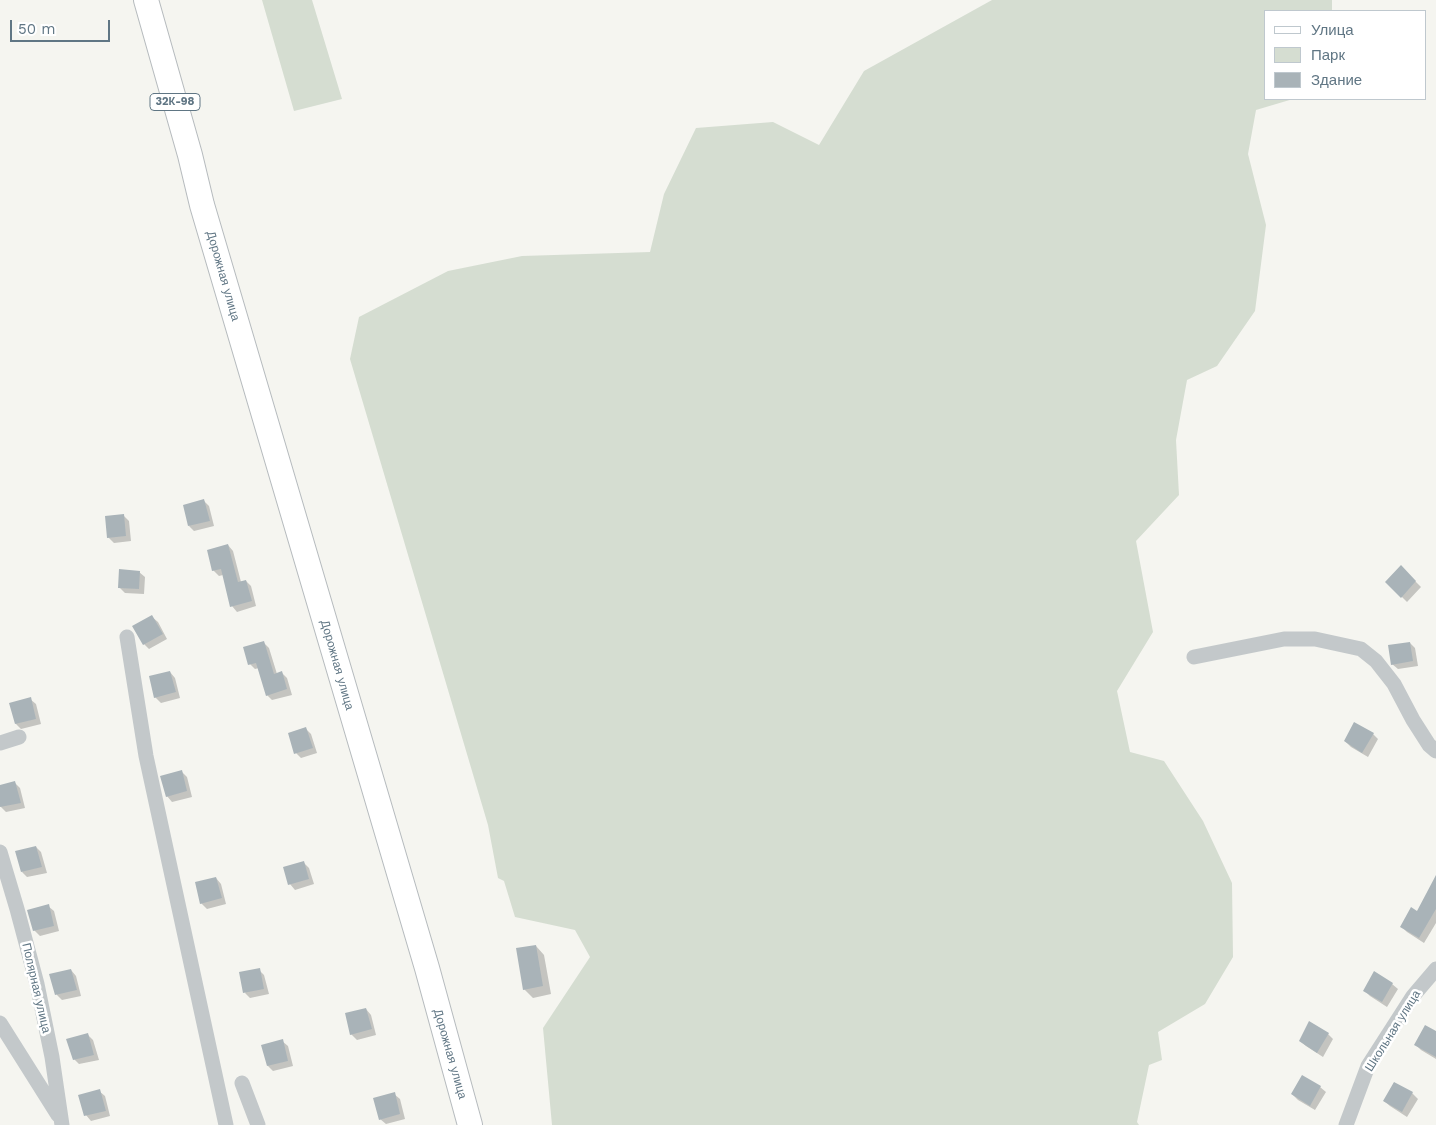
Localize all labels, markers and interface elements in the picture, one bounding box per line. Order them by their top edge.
scale bar [12,10,112,42]
legend [1264,10,1426,100]
text: 50 m [18,20,55,38]
text: Улица [1311,21,1354,39]
text: Парк [1311,46,1345,64]
text: Здание [1311,71,1362,89]
road number: 32К-98 [150,94,200,110]
street label: Дорожная улица [203,229,243,323]
street label: Дорожная улица [317,618,357,712]
street label: Полярная улица [19,942,53,1034]
street label: Школьная улица [1362,988,1424,1074]
street label: Дорожная улица [430,1007,470,1101]

